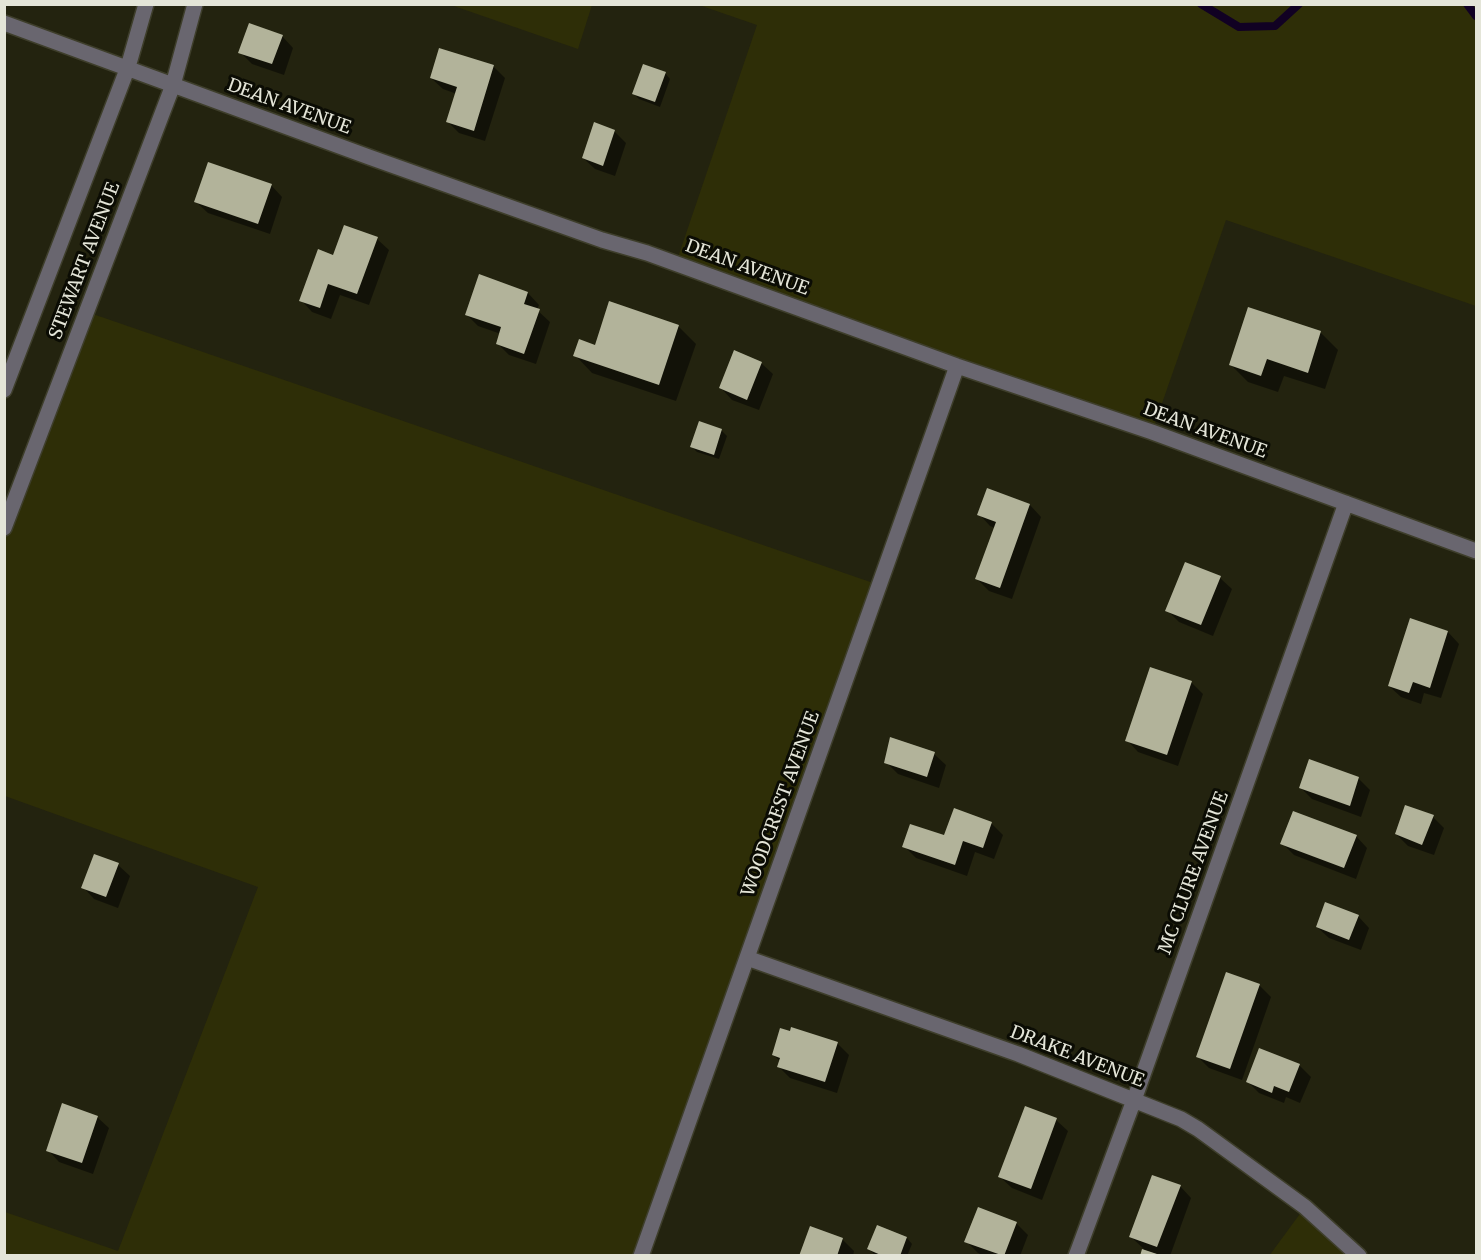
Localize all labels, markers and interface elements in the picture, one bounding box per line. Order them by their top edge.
street label: DEAN AVENUE [224,75,354,139]
street label: STEWART AVENUE [45,180,125,342]
street label: DEAN AVENUE [682,236,812,300]
street label: DEAN AVENUE [1140,399,1270,463]
street label: WOODCREST AVENUE [737,709,825,899]
street label: MC CLURE AVENUE [1155,789,1233,957]
street label: DRAKE AVENUE [1007,1022,1147,1092]

